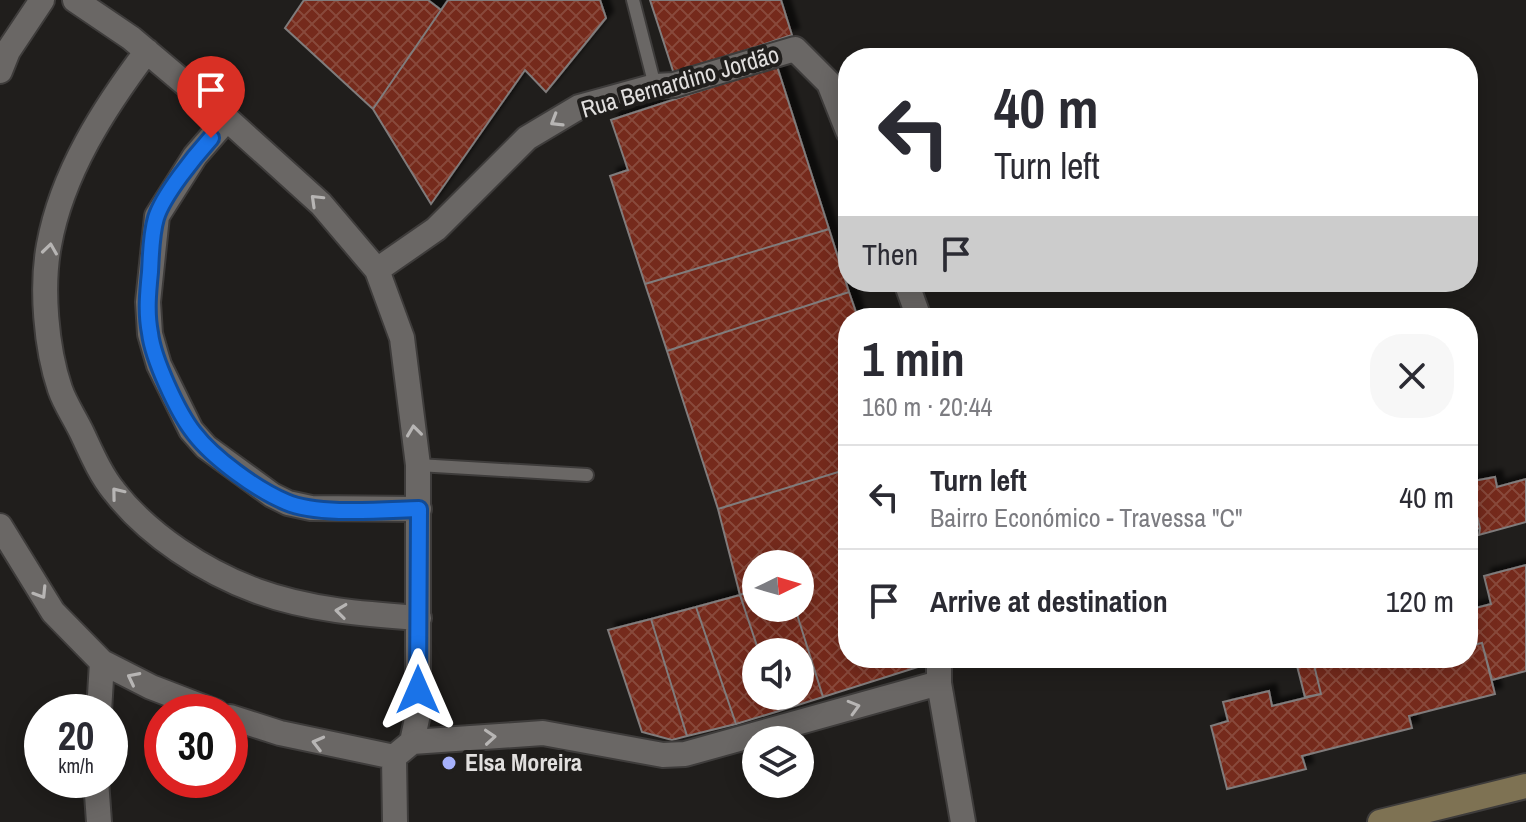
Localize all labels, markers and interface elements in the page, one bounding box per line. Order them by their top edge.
street label: Rua Bernardino Jordão [577,37,782,125]
pin [177,56,245,138]
icon: arrive [189,68,233,112]
text: 40 m [994,70,1099,145]
icon: left [862,80,966,184]
one-way arrow [550,111,565,127]
text: Turn left [994,142,1100,190]
one-way arrow [310,195,325,209]
icon: arrive [934,232,978,276]
text: Then [862,234,918,274]
one-way arrow [41,243,58,256]
text: 1 min [862,326,965,391]
button: close [1370,334,1454,418]
text: 160 m · 20:44 [862,389,992,424]
one-way arrow [406,424,423,438]
text: Turn left [930,460,1027,500]
icon: left [862,475,906,519]
text: 40 m [1399,477,1454,517]
one-way arrow [112,487,127,502]
text: Bairro Económico - Travessa "C" [930,500,1243,535]
north arrow [742,550,814,622]
map controls [742,550,814,798]
icon: arrive [862,579,906,623]
text: Arrive at destination [930,581,1168,621]
text: 120 m [1386,581,1454,621]
one-way arrow [31,584,47,599]
one-way arrow [334,603,348,620]
button: sound [742,638,814,710]
position arrow [376,648,460,732]
one-way arrow [126,672,141,687]
speed limit sign: 30 [144,694,248,798]
one-way arrow [846,700,860,716]
text: 20 [58,709,94,762]
button: layers [742,726,814,798]
one-way arrow [484,729,497,746]
one-way arrow [311,735,325,752]
place label: Elsa Moreira [465,746,582,778]
text: km/h [58,752,94,779]
marker: Elsa Moreira [440,754,458,772]

